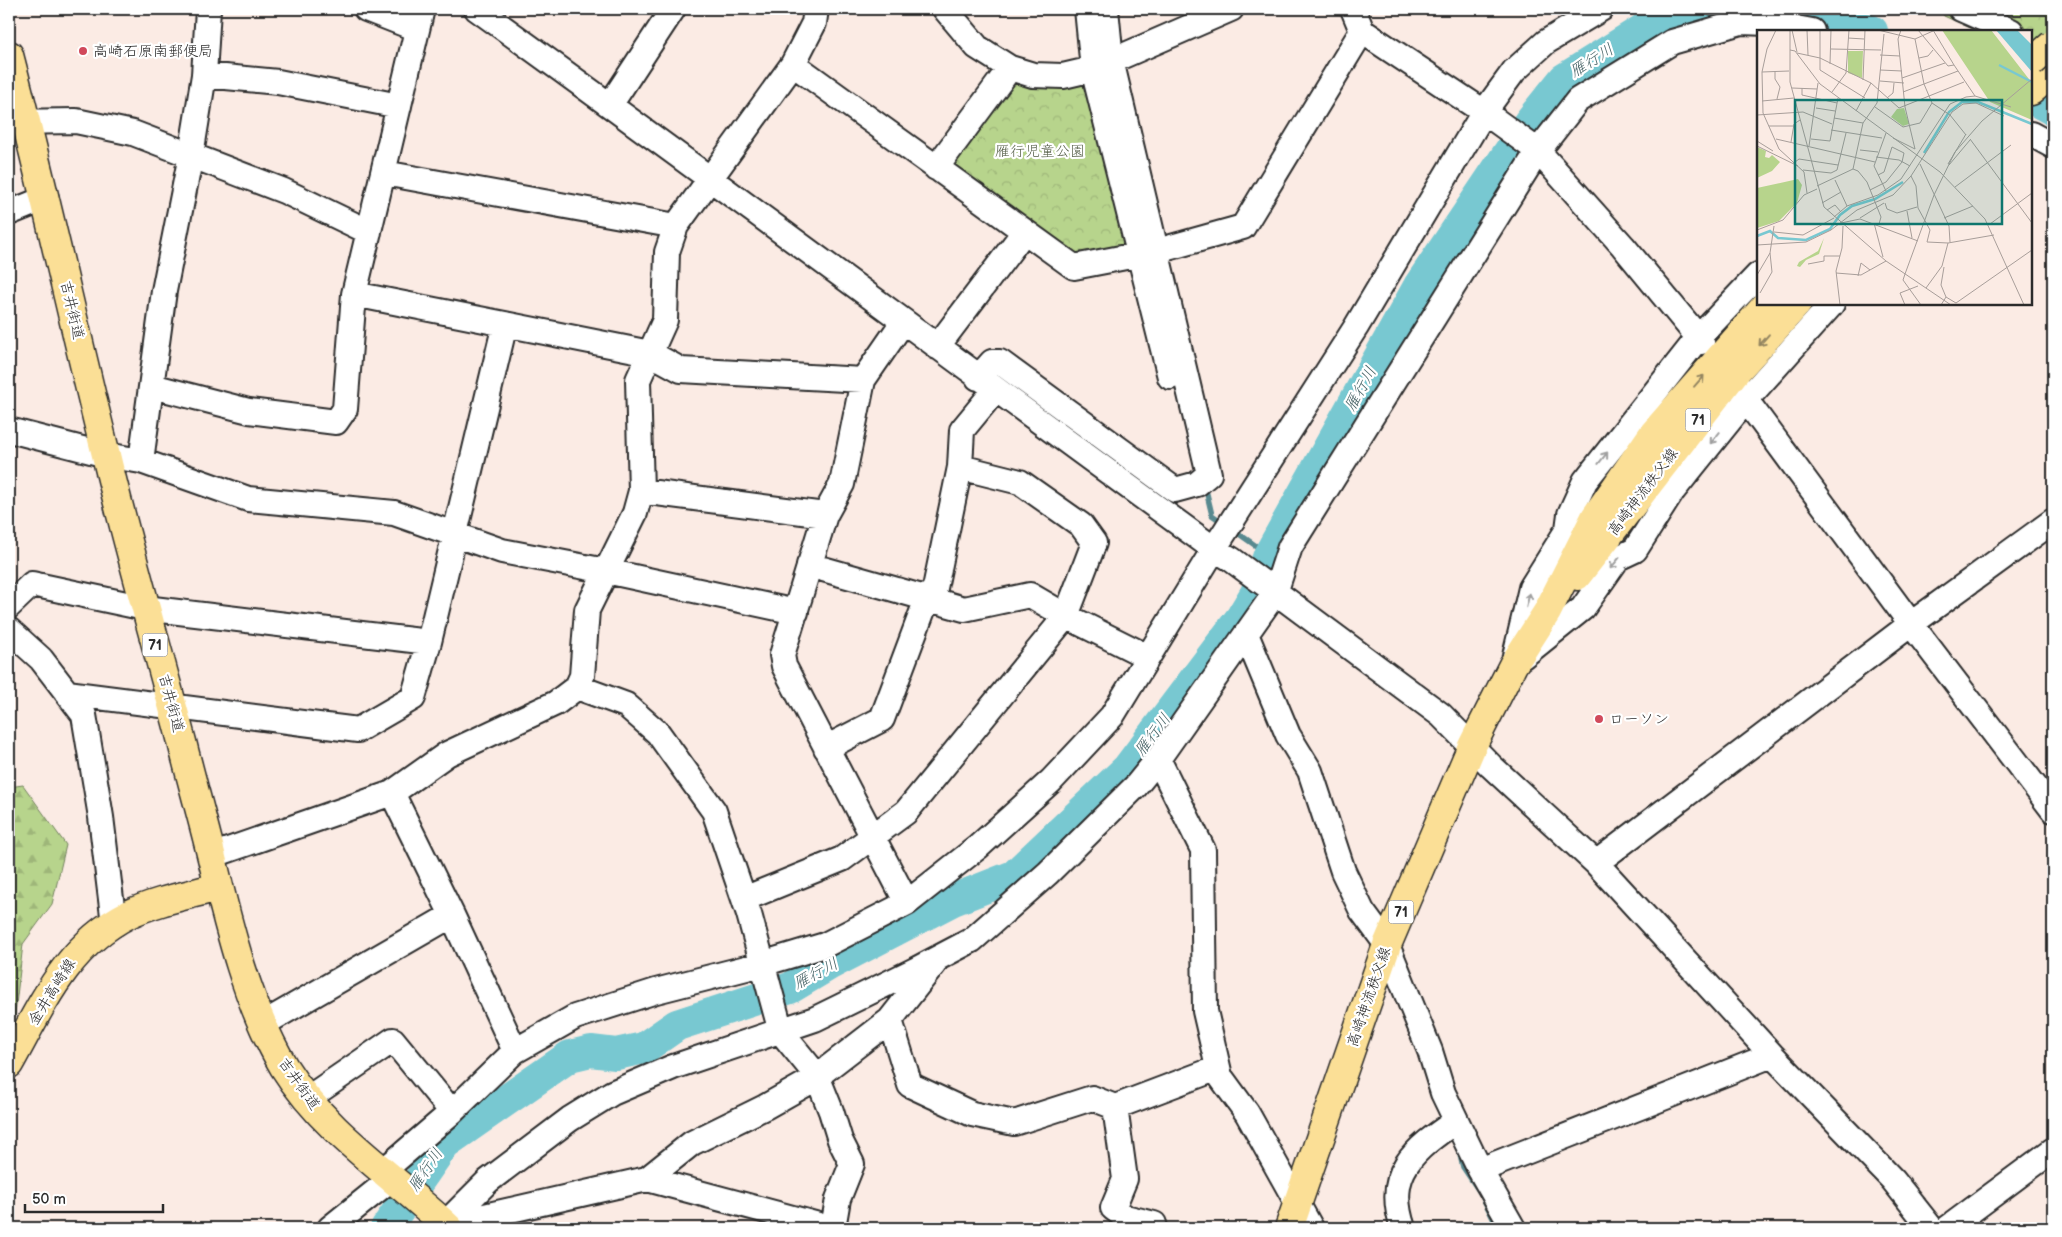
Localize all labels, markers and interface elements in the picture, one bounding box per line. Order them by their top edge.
inset map [1757,30,2032,305]
water label: 雁行川 [1567,40,1617,82]
place label: 高崎石原南郵便局 [93,42,213,61]
marker: 高崎石原南郵便局 [77,45,89,57]
park label: 雁行児童公園 [995,142,1085,161]
street label: 吉井街道 [56,279,88,341]
one-way arrow [1758,333,1770,346]
water label: 雁行川 [1341,363,1381,415]
one-way arrow [1693,375,1705,388]
road number: 71 [1686,408,1710,432]
one-way arrow [1710,431,1720,445]
street label: 高崎神流秩父線 [1604,444,1682,540]
one-way arrow [1598,451,1608,465]
one-way arrow [1609,557,1620,570]
one-way arrow [1524,593,1533,609]
road number: 71 [142,634,168,656]
street label: 吉井街道 [154,672,188,734]
water label: 雁行川 [1131,710,1175,760]
place label: ローソン [1609,710,1669,729]
marker: ローソン [1593,713,1605,725]
road number: 71 [1388,900,1414,924]
street label: 高崎神流秩父線 [1343,944,1395,1050]
water label: 雁行川 [790,954,842,994]
street label: 金井高崎線 [24,955,80,1029]
street label: 吉井街道 [274,1054,324,1114]
water label: 雁行川 [405,1145,447,1195]
scale bar [25,1182,162,1214]
text: 50 m [32,1190,66,1209]

